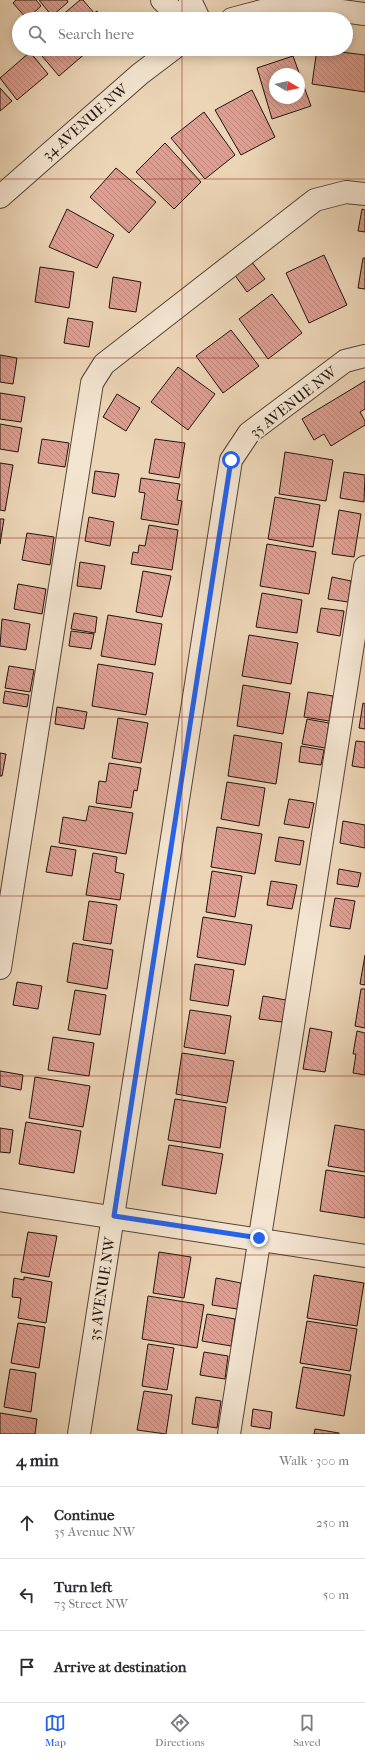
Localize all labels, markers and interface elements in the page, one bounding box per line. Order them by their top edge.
search box [12,12,353,56]
icon: search [26,23,48,45]
text: Search here [58,25,134,43]
north arrow [269,68,305,104]
street label: 34 AVENUE NW [39,79,132,164]
street label: 35 AVENUE NW [246,362,341,441]
route start [222,451,240,469]
route end [250,1229,268,1247]
street label: 35 AVENUE NW [85,1234,119,1342]
text: 4 min [16,1450,59,1470]
text: Walk · 300 m [279,1453,349,1468]
text: Continue [54,1506,114,1524]
icon: ahead [16,1512,38,1534]
text: 250 m [316,1515,349,1530]
text: 35 Avenue NW [54,1524,135,1539]
text: Turn left [54,1578,112,1596]
icon: left [16,1584,38,1606]
text: 50 m [323,1587,349,1602]
text: 73 Street NW [54,1596,128,1611]
icon: arrive [16,1656,38,1678]
text: Arrive at destination [54,1658,186,1676]
tab: Map [44,1712,66,1749]
tab: Directions [155,1712,205,1749]
tab: Saved [293,1712,321,1749]

